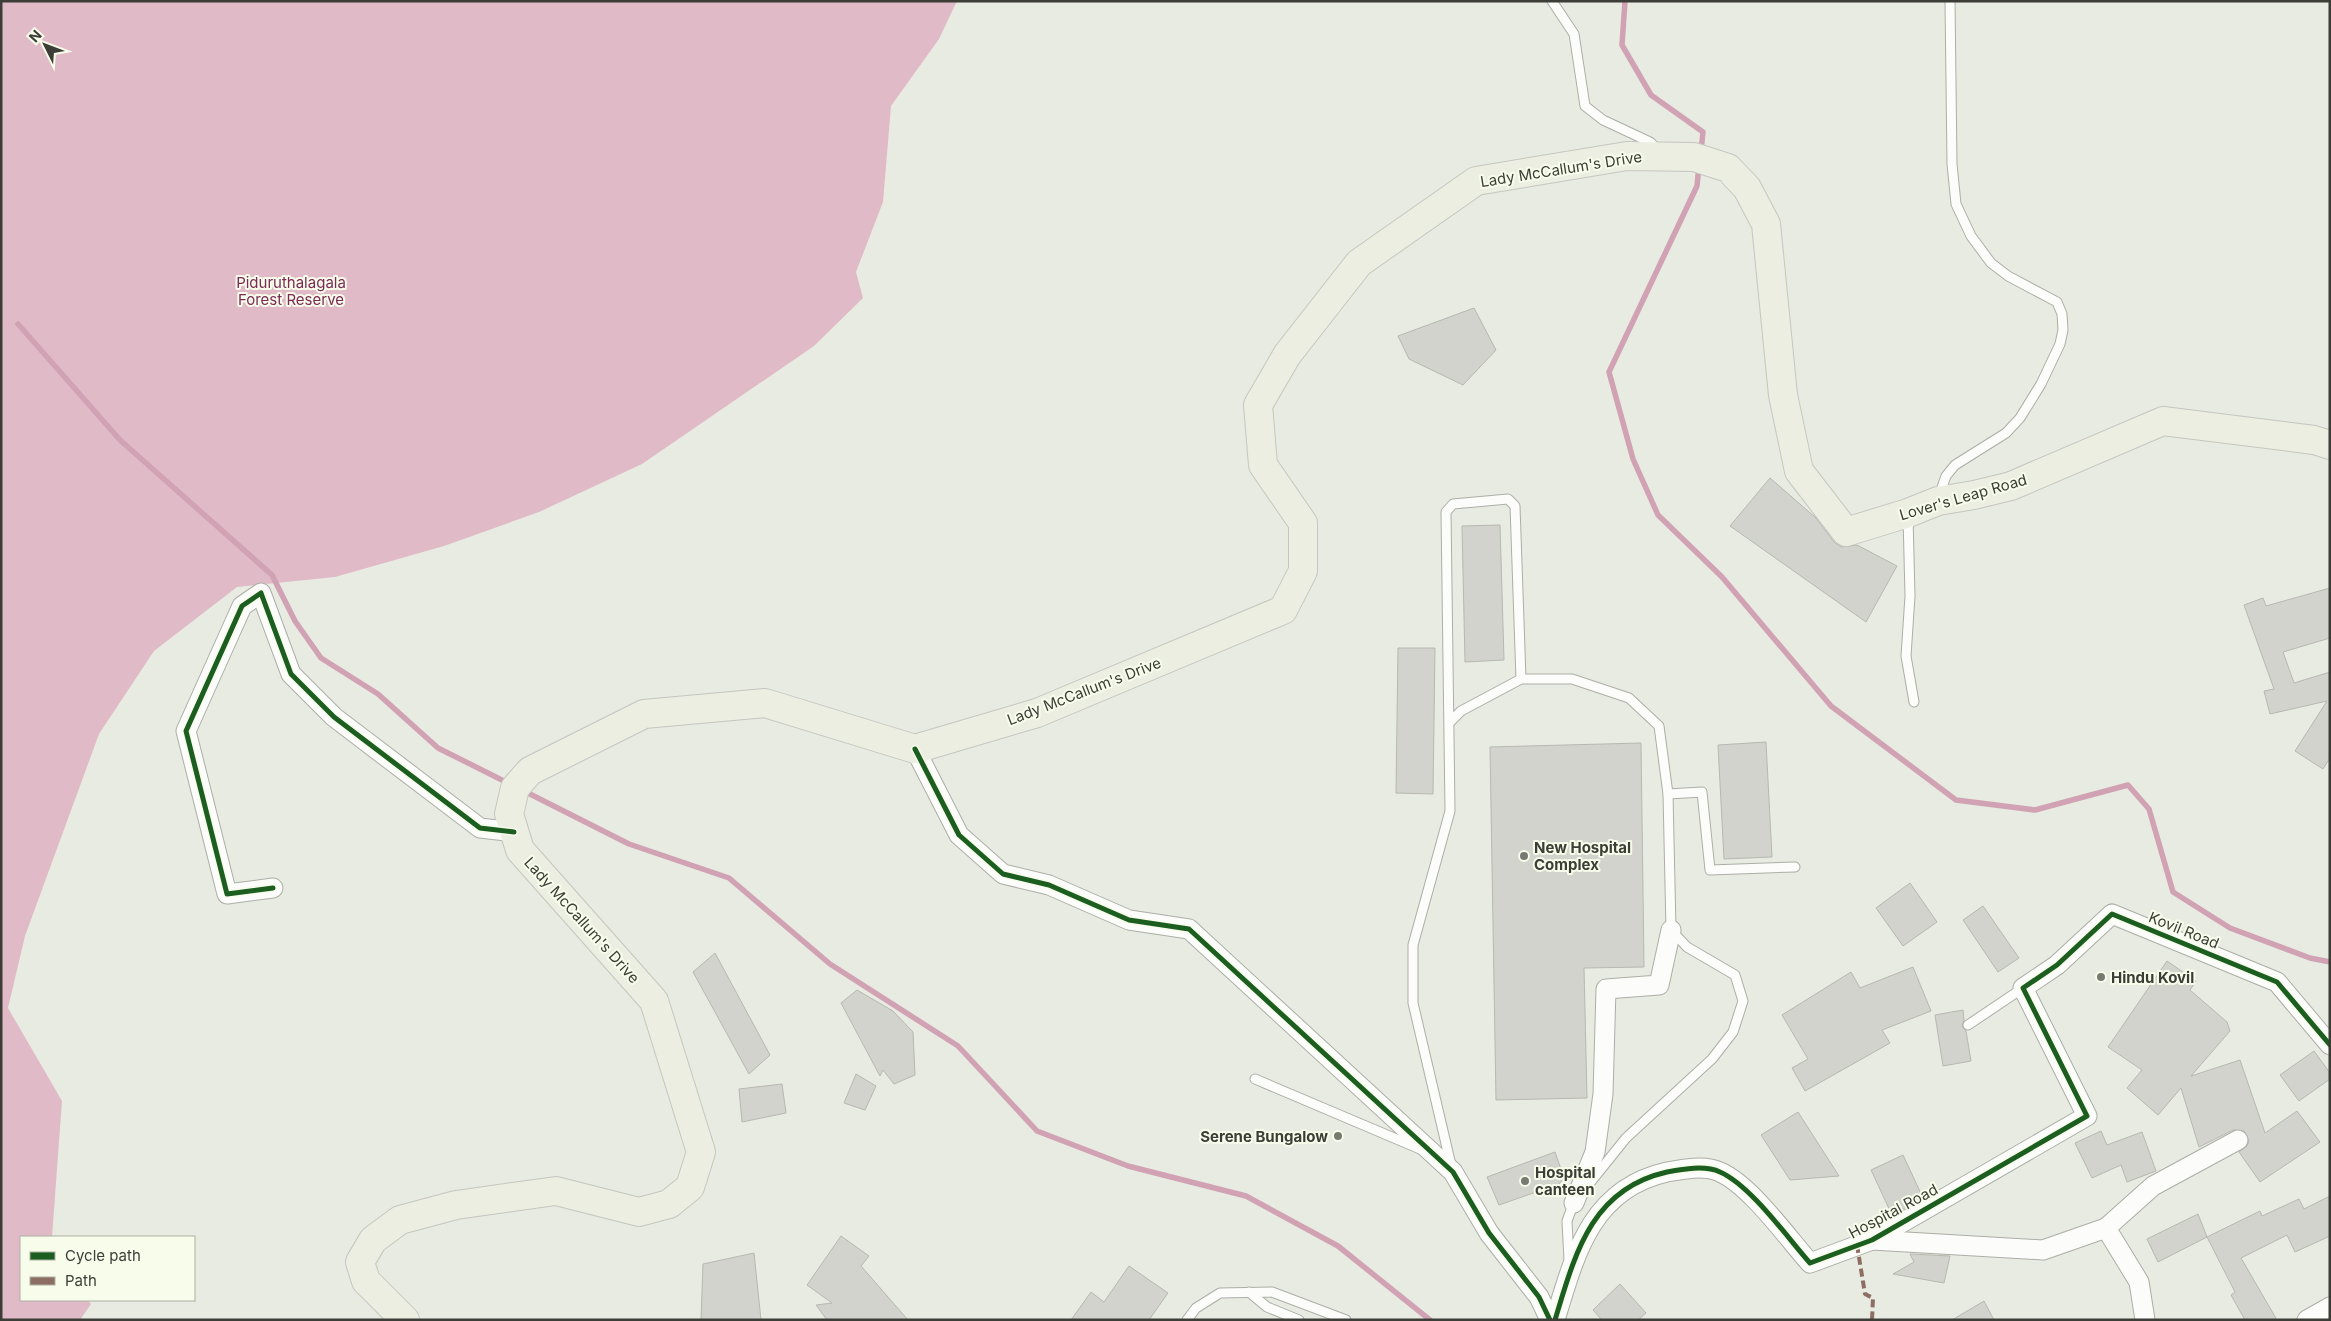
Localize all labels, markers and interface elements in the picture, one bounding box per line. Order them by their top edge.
north arrow [20,20,70,70]
text: N [25,26,45,46]
street label: Lady McCallum's Drive [1479,147,1643,191]
park label: Piduruthalagala Forest Reserve [236,273,346,309]
street label: Lover's Leap Road [1897,470,2029,524]
street label: Lady McCallum's Drive [1004,653,1164,729]
place label: New Hospital Complex [1534,838,1631,874]
marker: New Hospital Complex [1518,850,1530,862]
street label: Lady McCallum's Drive [520,853,644,987]
street label: Kovil Road [2146,907,2222,953]
place label: Hindu Kovil [2111,968,2194,987]
marker: Hindu Kovil [2095,971,2107,983]
place label: Serene Bungalow [1200,1127,1328,1146]
marker: Serene Bungalow [1332,1130,1344,1142]
place label: Hospital canteen [1535,1163,1596,1199]
marker: Hospital canteen [1519,1175,1531,1187]
street label: Hospital Road [1845,1180,1941,1242]
legend [20,1236,195,1301]
text: Cycle path [65,1246,141,1265]
text: Path [65,1271,97,1290]

